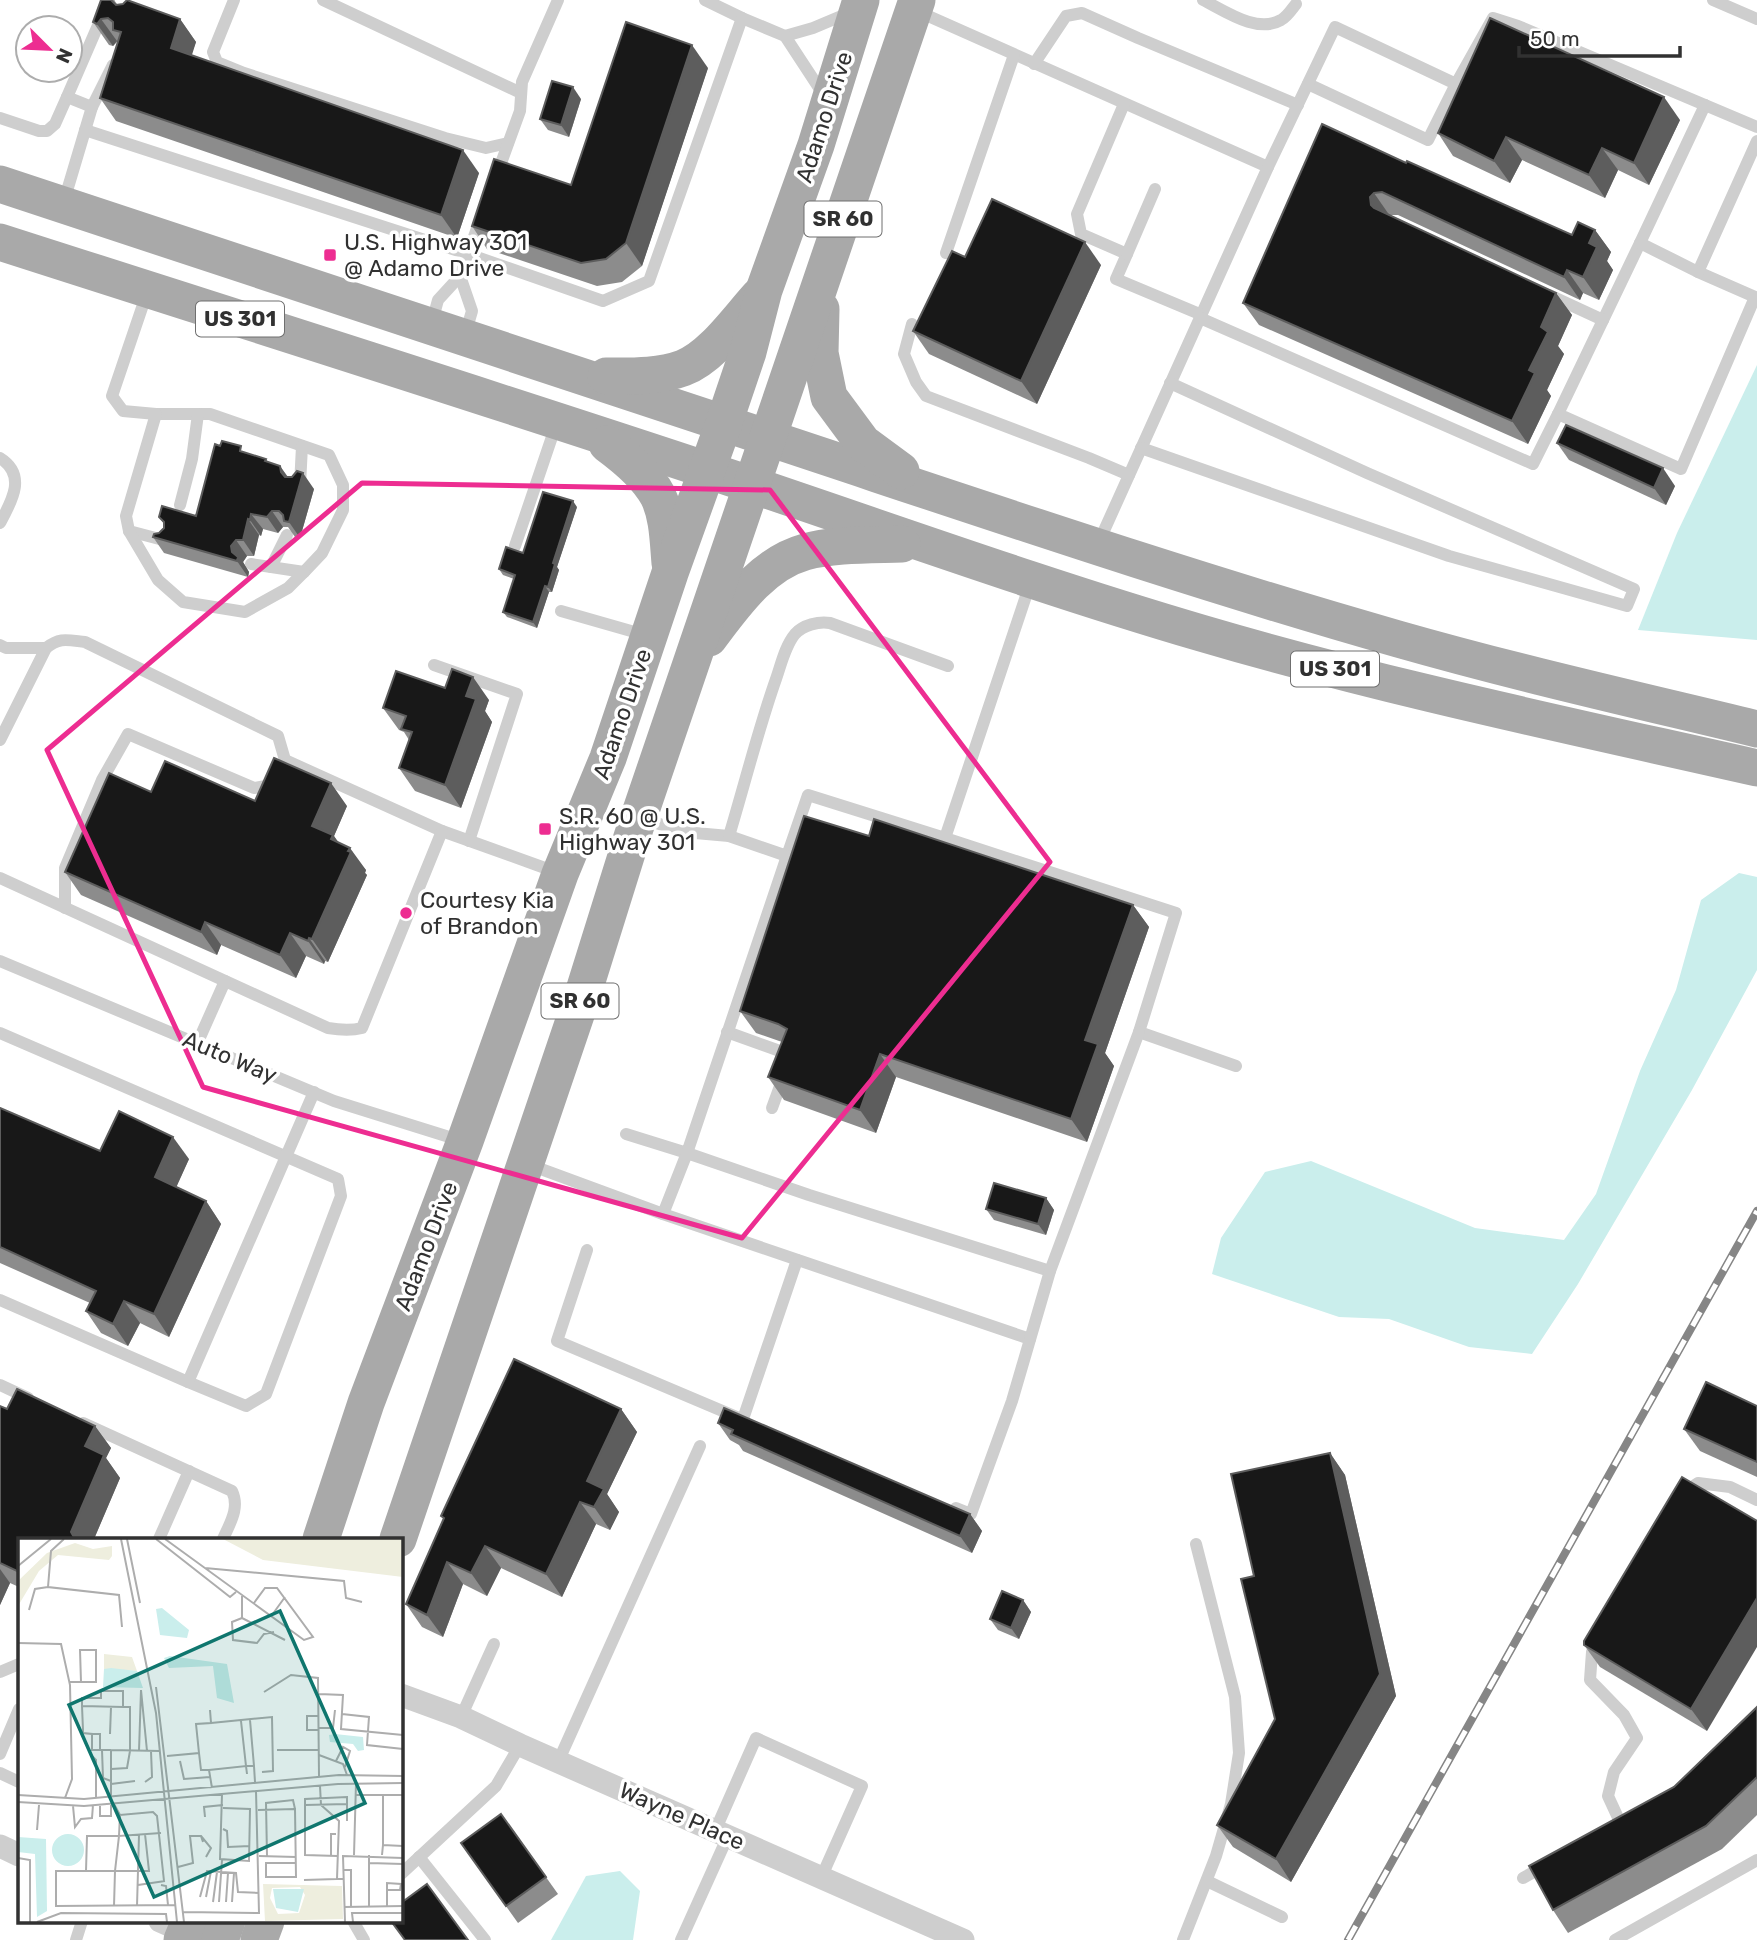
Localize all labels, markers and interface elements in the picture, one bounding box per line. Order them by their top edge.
north arrow [14,14,84,84]
scale bar [1519,14,1680,58]
text: 50 m [1530,26,1580,51]
text: N [51,45,77,67]
street label: Adamo Drive [790,48,858,186]
road number: SR 60 [804,202,882,236]
place label: U.S. Highway 301 @ Adamo Drive [344,228,527,282]
marker: U.S. Highway 301 @ Adamo Drive [322,247,338,263]
road number: US 301 [196,302,284,336]
street label: Adamo Drive [587,645,657,783]
road number: US 301 [1291,652,1379,686]
place label: S.R. 60 @ U.S. Highway 301 [559,802,706,856]
marker: S.R. 60 @ U.S. Highway 301 [537,821,553,837]
place label: Courtesy Kia of Brandon [420,886,554,940]
marker: Courtesy Kia of Brandon [398,905,414,921]
road number: SR 60 [542,984,618,1018]
street label: Auto Way [179,1025,282,1089]
street label: Adamo Drive [389,1177,463,1315]
inset map [18,1538,402,1923]
street label: Wayne Place [615,1776,749,1856]

